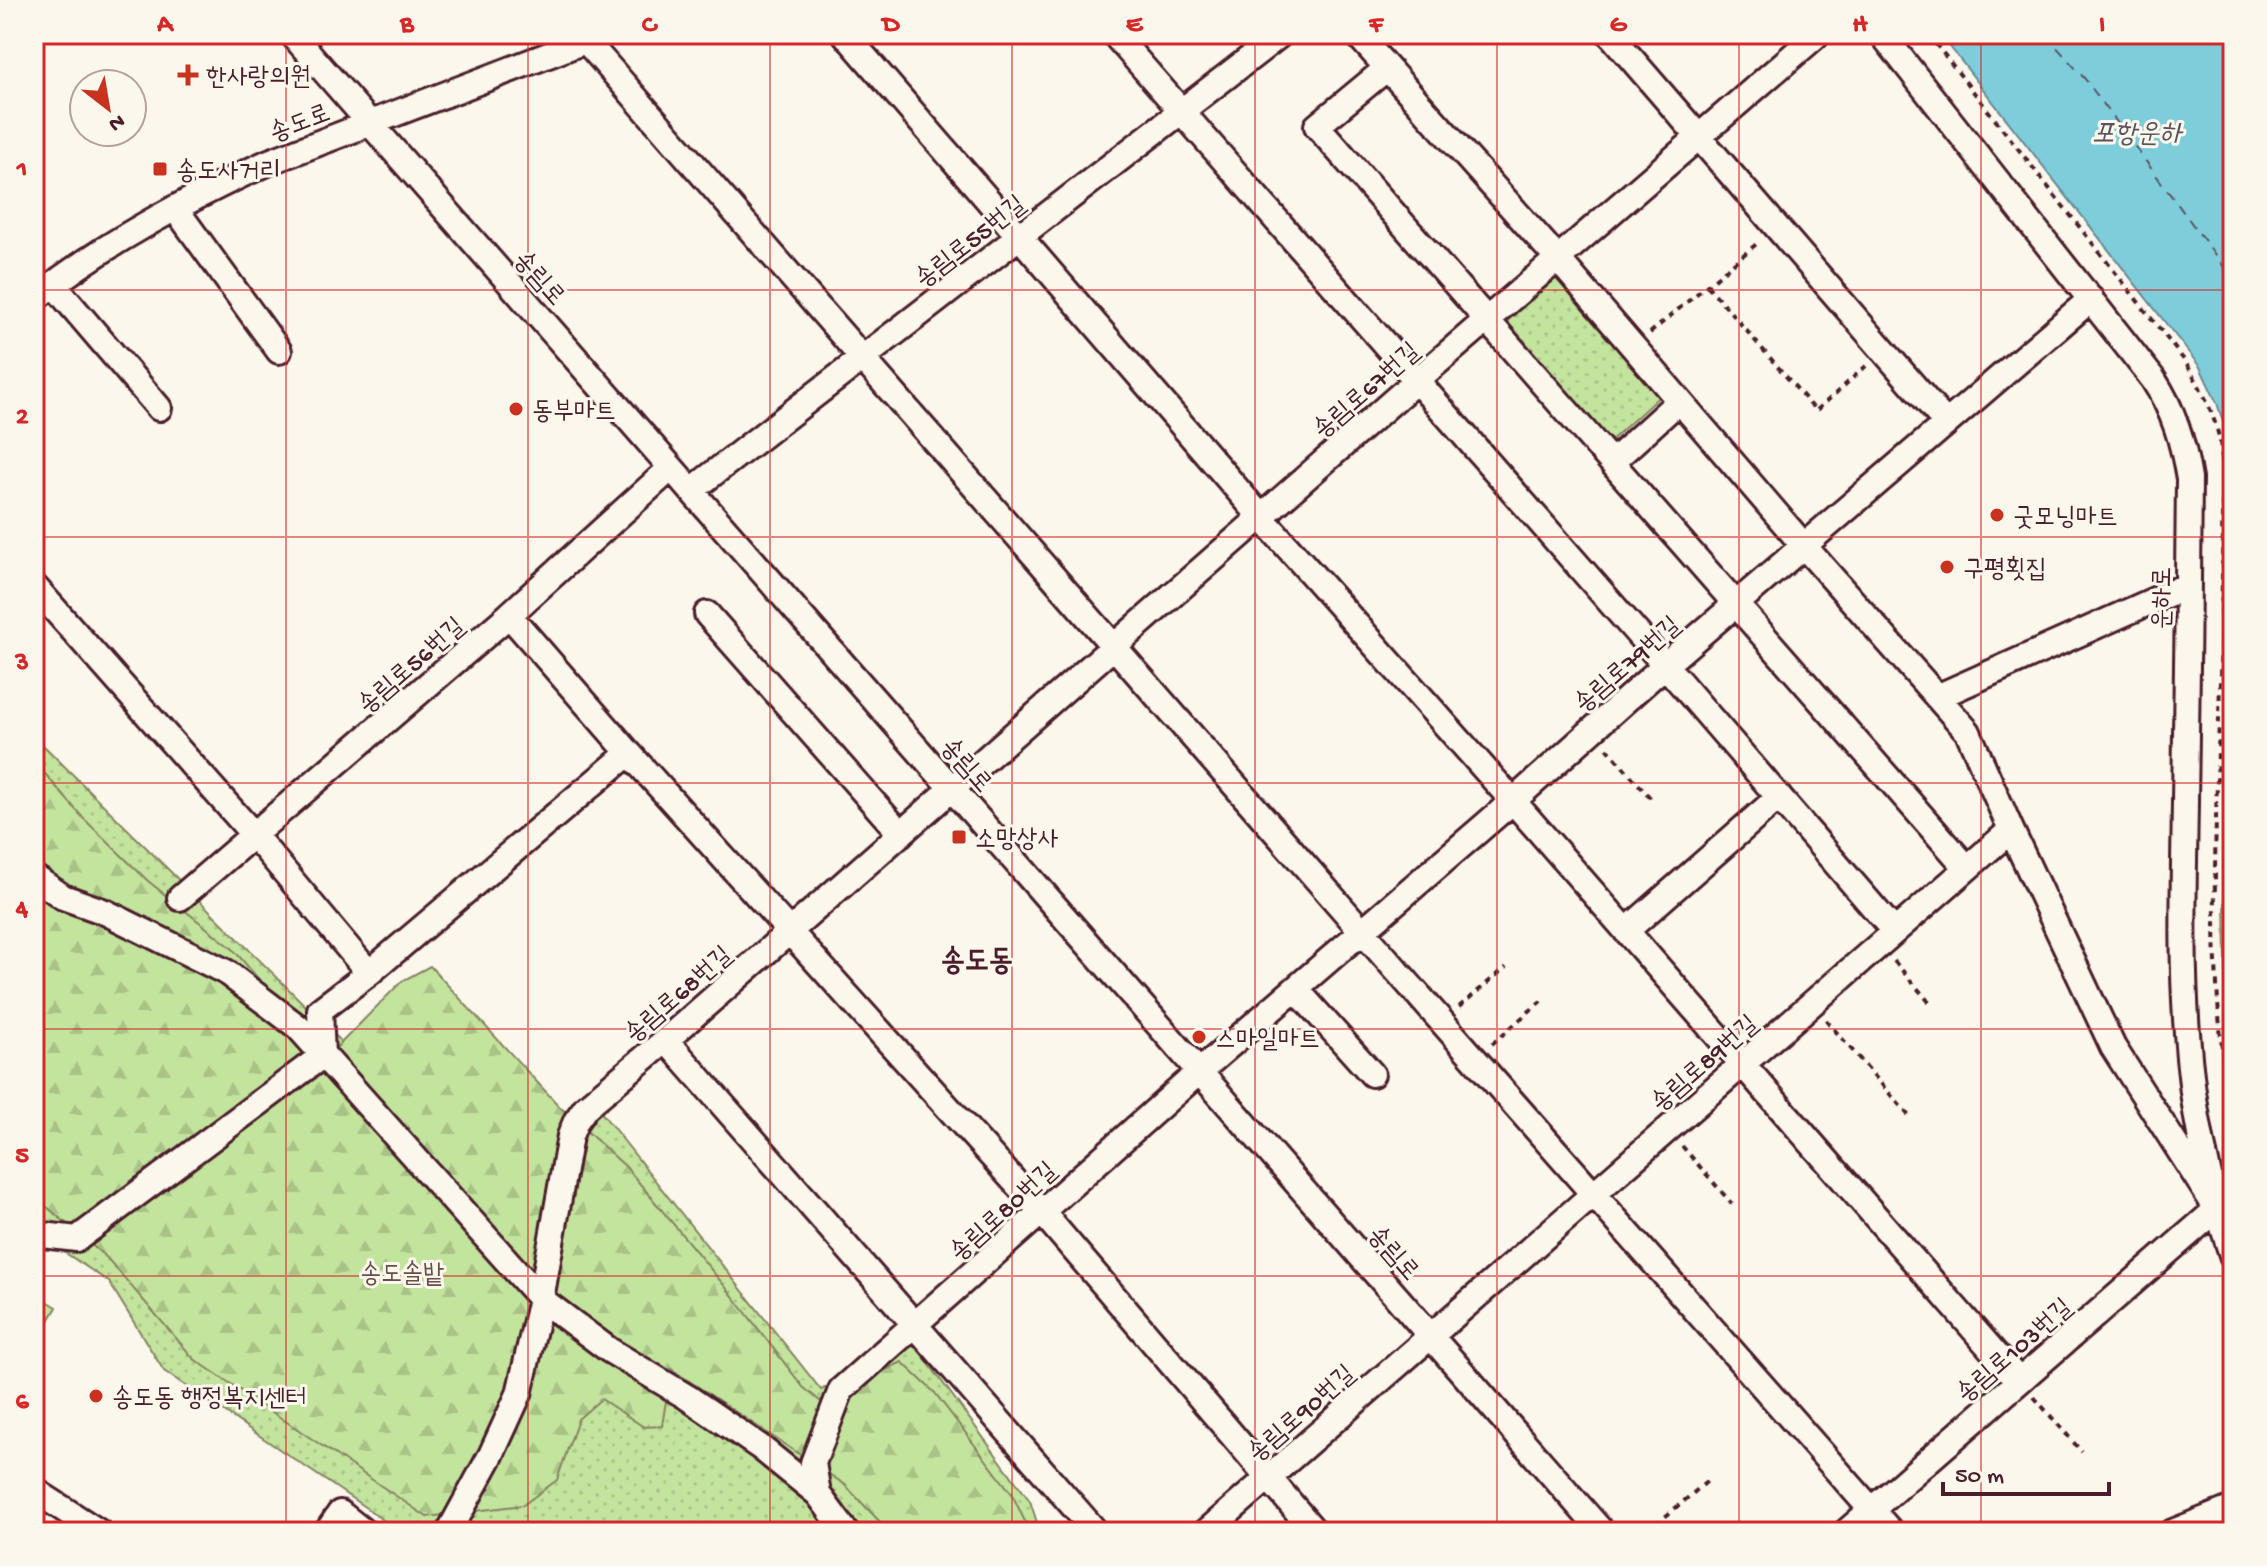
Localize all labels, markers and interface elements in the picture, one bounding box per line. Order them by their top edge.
text: A [156,11,174,42]
text: B [399,11,415,42]
text: C [642,11,659,42]
text: D [881,11,901,42]
text: E [1126,11,1144,42]
text: F [1368,11,1384,42]
text: G [1610,11,1628,42]
text: H [1853,11,1869,42]
text: I [2099,11,2105,42]
marker: 한사랑의원 [177,64,199,86]
place label: 한사랑의원 [206,64,311,95]
north arrow [68,68,148,148]
street label: 송도로 [266,99,335,151]
text: N [103,107,129,137]
water label: 포항운하 [2092,119,2184,152]
text: 1 [16,156,27,187]
place label: 송도사거리 [176,158,281,189]
marker: 송도사거리 [151,160,169,178]
street label: 송림로55번길 [910,191,1033,296]
street label: 송림로 [505,246,570,314]
street label: 송림로67번길 [1308,338,1428,447]
place label: 동부마트 [532,398,616,429]
marker: 동부마트 [507,400,525,418]
text: 2 [16,403,29,434]
place label: 굿모닝마트 [2013,504,2118,535]
marker: 굿모닝마트 [1988,506,2006,524]
place label: 구평횟집 [1963,555,2047,587]
marker: 구평횟집 [1938,558,1956,576]
street label: 운하로 [2148,566,2181,630]
street label: 송림로79번길 [1569,612,1689,721]
street label: 송림로56번길 [353,613,473,722]
text: 3 [14,649,29,680]
street label: 송림로 [932,733,997,801]
place label: 소망상사 [975,826,1059,857]
marker: 소망상사 [950,828,968,846]
text: 4 [15,895,29,926]
street label: 송림로68번길 [620,941,740,1051]
district label: 송도동 [941,945,1013,981]
street label: 송림로89번길 [1646,1010,1766,1120]
place label: 스마일마트 [1215,1026,1320,1057]
marker: 스마일마트 [1190,1028,1208,1046]
text: 5 [15,1142,29,1173]
street label: 송림로80번길 [945,1157,1065,1270]
street label: 송림로 [1359,1221,1424,1289]
park label: 송도솔밭 [360,1260,444,1292]
street label: 송림로103번길 [1952,1294,2080,1411]
street label: 송림로90번길 [1243,1360,1363,1471]
place label: 송도동 행정복지센터 [112,1385,306,1416]
marker: 송도동 행정복지센터 [87,1387,105,1405]
text: 6 [15,1388,29,1419]
scale bar [1943,1446,2109,1496]
text: 50 m [1955,1463,2004,1492]

